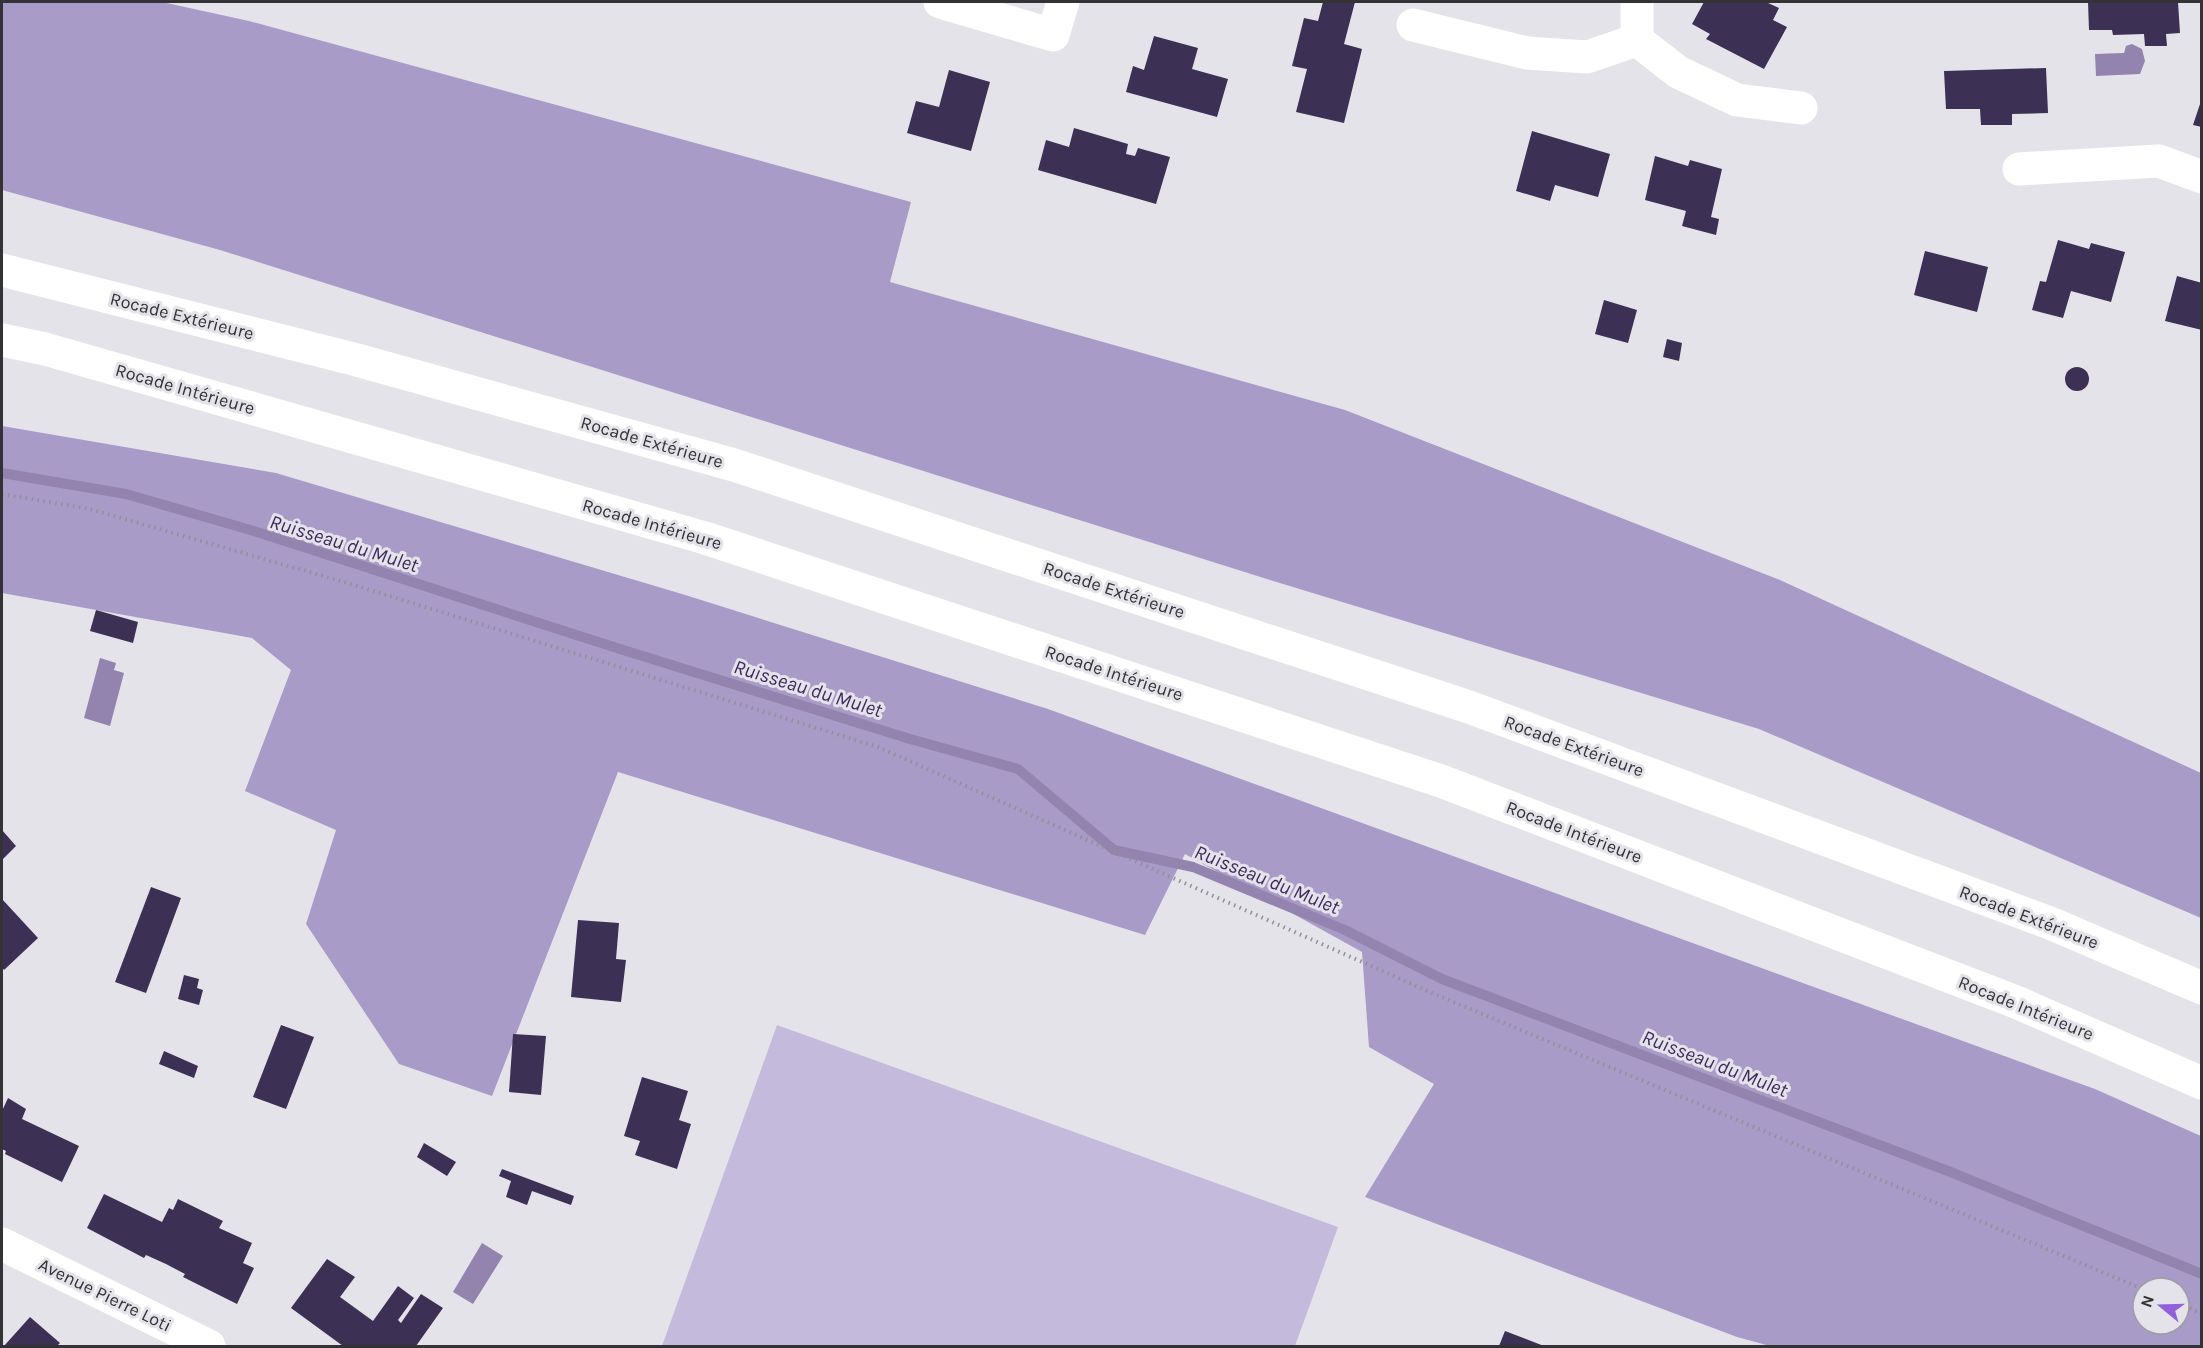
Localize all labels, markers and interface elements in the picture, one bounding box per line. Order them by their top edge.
street label: Rocade Extérieure [108,288,256,344]
street label: Rocade Intérieure [113,359,257,419]
street label: Rocade Extérieure [578,411,726,473]
street label: Rocade Intérieure [580,494,724,554]
water label: Ruisseau du Mulet [267,510,421,577]
street label: Rocade Extérieure [1041,557,1187,623]
street label: Rocade Intérieure [1042,640,1186,706]
water label: Ruisseau du Mulet [731,655,885,722]
street label: Rocade Extérieure [1501,710,1647,782]
street label: Rocade Intérieure [1503,796,1645,868]
water label: Ruisseau du Mulet [1191,840,1343,919]
street label: Rocade Extérieure [1956,880,2102,954]
street label: Rocade Intérieure [1955,971,2097,1045]
water label: Ruisseau du Mulet [1639,1025,1791,1102]
street label: Avenue Pierre Loti [35,1253,175,1337]
north arrow [2131,1276,2191,1336]
text: N [2136,1293,2158,1310]

